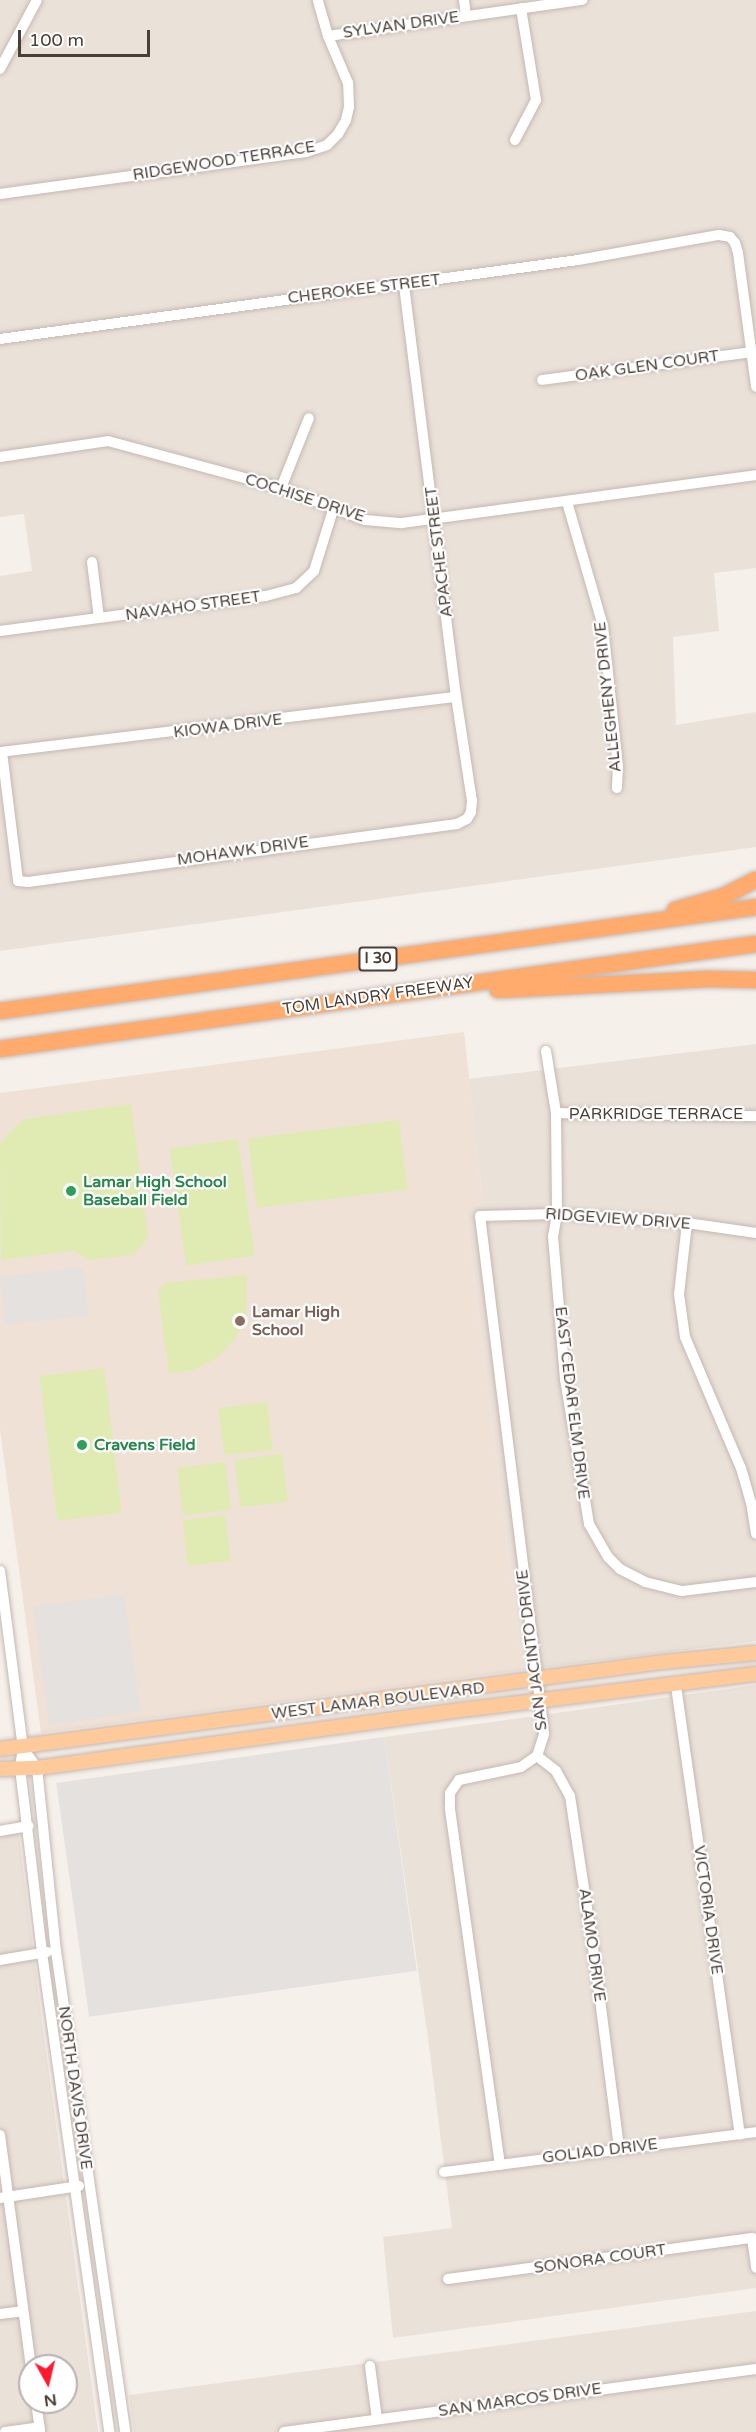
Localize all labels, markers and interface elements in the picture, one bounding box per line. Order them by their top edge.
street label: SYLVAN DRIVE [342,7,460,43]
scale bar [21,18,153,56]
text: 100 m [29,29,84,51]
street label: RIDGEWOOD TERRACE [131,137,317,185]
street label: CHEROKEE STREET [287,270,441,308]
street label: OAK GLEN COURT [574,346,720,386]
street label: COCHISE DRIVE [243,470,367,526]
street label: APACHE STREET [421,485,457,619]
street label: NAVAHO STREET [124,587,262,625]
street label: ALLEGHENY DRIVE [591,621,625,773]
street label: KIOWA DRIVE [172,710,284,742]
street label: MOHAWK DRIVE [176,832,310,870]
road number: I 30 [357,947,399,971]
street label: TOM LANDRY FREEWAY [281,973,475,1019]
street label: PARKRIDGE TERRACE [569,1104,743,1124]
place label: Lamar High School Baseball Field [83,1172,227,1210]
marker: Lamar High School Baseball Field [64,1184,78,1198]
street label: RIDGEVIEW DRIVE [545,1204,691,1234]
place label: Lamar High School [252,1302,340,1340]
street label: EAST CEDAR ELM DRIVE [551,1305,593,1501]
marker: Lamar High School [233,1314,247,1328]
place label: Cravens Field [94,1435,196,1455]
marker: Cravens Field [75,1438,89,1452]
street label: SAN JACINTO DRIVE [513,1568,551,1732]
street label: WEST LAMAR BOULEVARD [270,1678,486,1724]
street label: VICTORIA DRIVE [689,1844,727,1976]
street label: ALAMO DRIVE [575,1887,609,2003]
street label: NORTH DAVIS DRIVE [54,2005,96,2171]
street label: GOLIAD DRIVE [541,2134,659,2168]
street label: SONORA COURT [533,2240,667,2278]
north arrow [18,2354,78,2414]
street label: SAN MARCOS DRIVE [437,2379,603,2421]
text: N [42,2389,58,2411]

